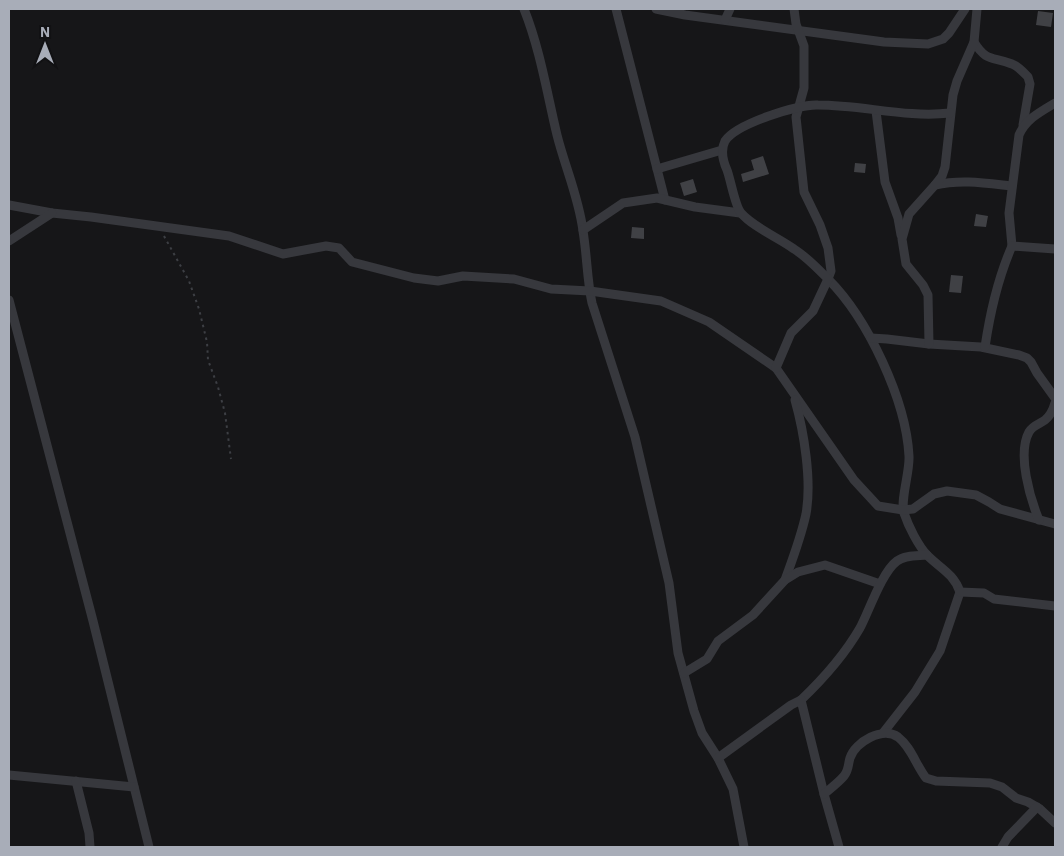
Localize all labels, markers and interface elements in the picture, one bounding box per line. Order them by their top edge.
north arrow [20,20,70,70]
text: N [40,23,50,41]

